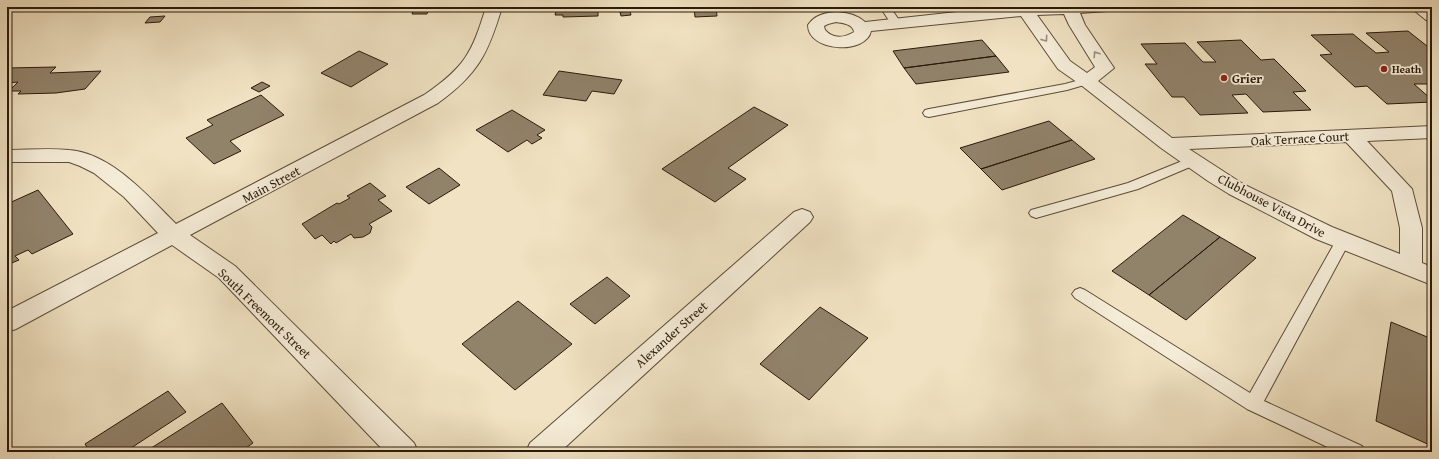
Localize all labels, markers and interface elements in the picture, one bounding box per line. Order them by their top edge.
one-way arrow [1040,35,1048,42]
one-way arrow [1093,51,1101,58]
place label: Heath [1392,61,1422,77]
marker: Heath [1379,64,1389,74]
place label: Grier [1232,69,1262,88]
marker: Grier [1219,73,1229,83]
street label: Oak Terrace Court [1250,126,1350,151]
street label: Main Street [239,161,304,208]
street label: Clubhouse Vista Drive [1214,169,1329,242]
street label: South Freemont Street [214,264,316,363]
street label: Alexander Street [631,296,712,372]

